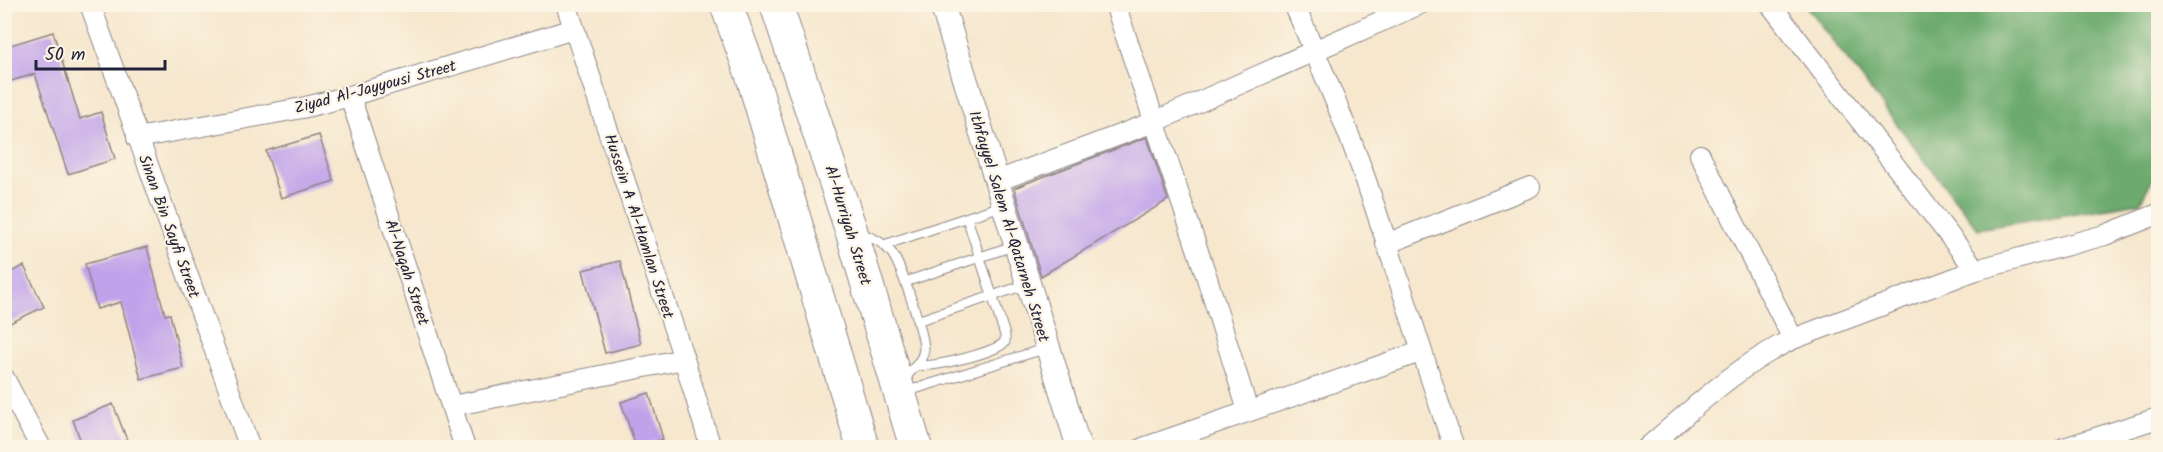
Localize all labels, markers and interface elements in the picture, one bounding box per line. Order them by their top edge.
scale bar [36,33,165,71]
text: 50 m [45,41,85,70]
street label: Ziyad Al-Jayyousi Street [292,54,460,121]
street label: Ithfayyel Salem Al-Qatarneh Street [961,107,1056,346]
street label: Hussein A Al-Hamlan Street [597,131,681,323]
street label: Sinan Bin Sayfi Street [131,151,206,303]
street label: Al-Hurriyah Street [817,162,878,289]
street label: Al-Naqah Street [378,216,436,329]

